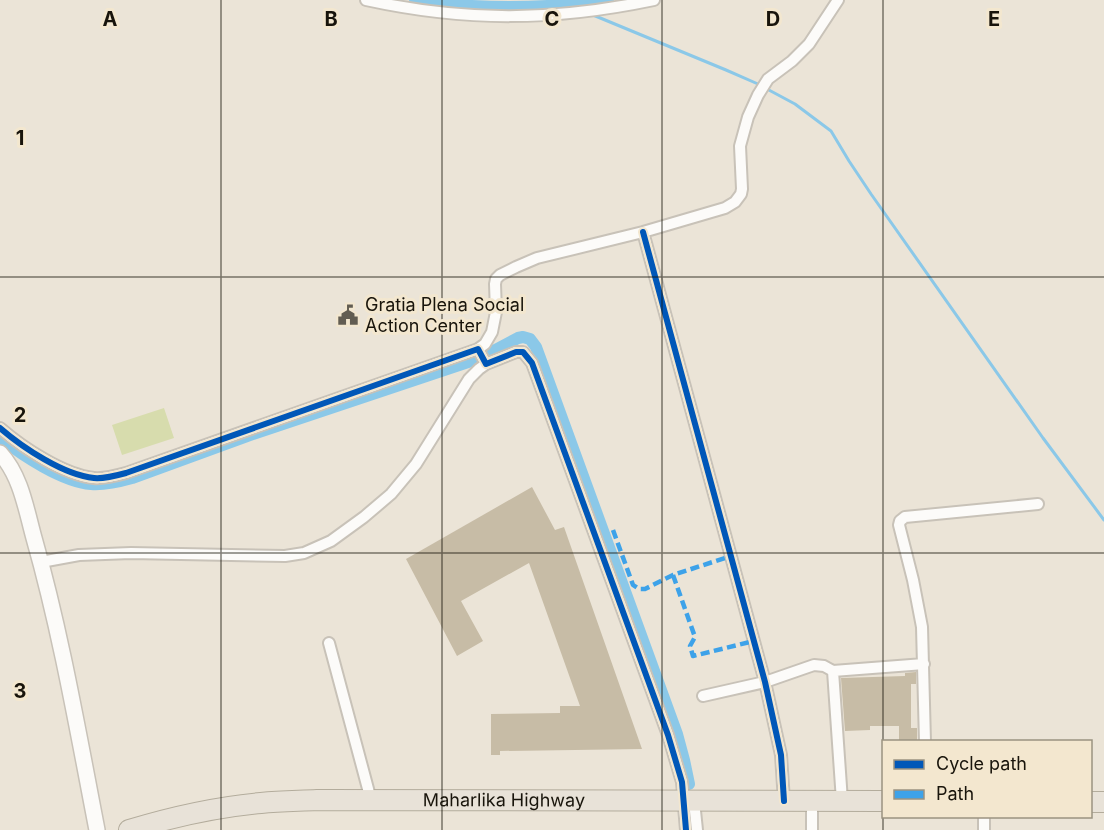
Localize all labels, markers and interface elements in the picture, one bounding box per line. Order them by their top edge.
text: A [103,7,118,31]
text: B [324,7,338,31]
text: C [545,7,559,31]
text: D [766,7,780,31]
text: E [988,7,1000,31]
text: 1 [16,126,24,150]
place label: Gratia Plena Social Action Center [365,294,524,336]
public building icon: Gratia Plena Social Action Center [336,303,360,327]
text: 2 [14,403,26,427]
text: 3 [14,679,26,703]
legend [882,740,1092,818]
text: Cycle path [936,753,1027,774]
text: Path [936,783,974,804]
street label: Maharlika Highway [423,789,585,810]

